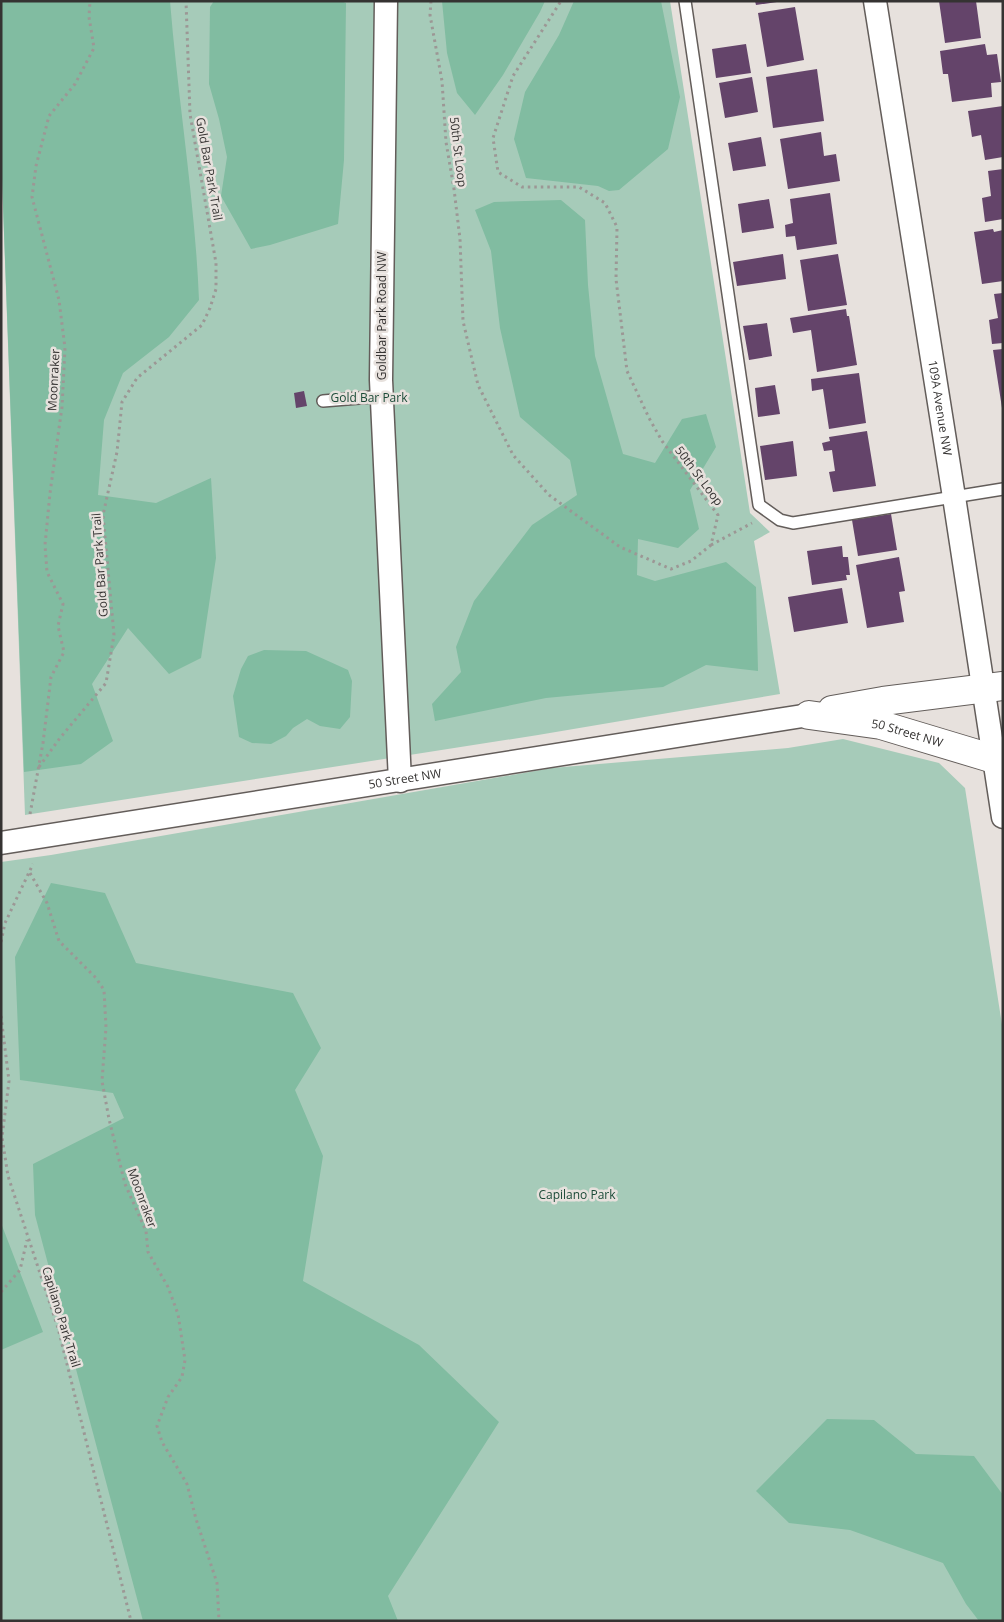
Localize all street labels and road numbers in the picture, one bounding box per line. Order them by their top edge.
street label: Gold Bar Park Trail [192,116,227,222]
street label: 50th St Loop [446,116,471,188]
street label: Goldbar Park Road NW [373,252,390,380]
street label: Moonraker [43,348,64,411]
street label: 109A Avenue NW [924,359,956,457]
street label: 50th St Loop [671,442,727,509]
street label: Gold Bar Park Trail [87,512,112,618]
street label: 50 Street NW [870,715,945,751]
street label: 50 Street NW [367,764,443,793]
street label: Moonraker [124,1166,161,1230]
street label: Capilano Park Trail [38,1264,85,1369]

